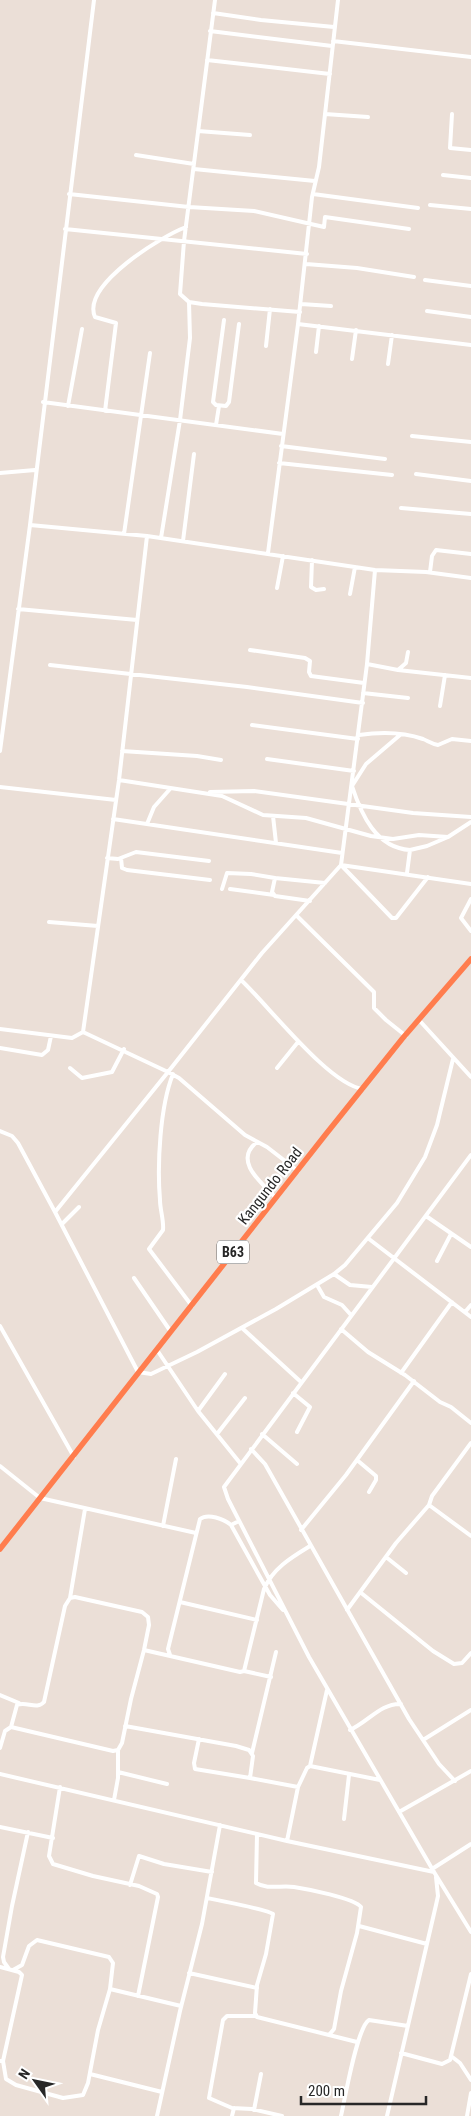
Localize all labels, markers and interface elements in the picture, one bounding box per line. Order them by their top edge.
street label: Kangundo Road [234,1144,306,1228]
road number: B63 [217,1240,249,1264]
north arrow [10,2056,60,2106]
text: N [15,2066,33,2082]
scale bar [301,2074,426,2106]
text: 200 m [308,2082,345,2100]

